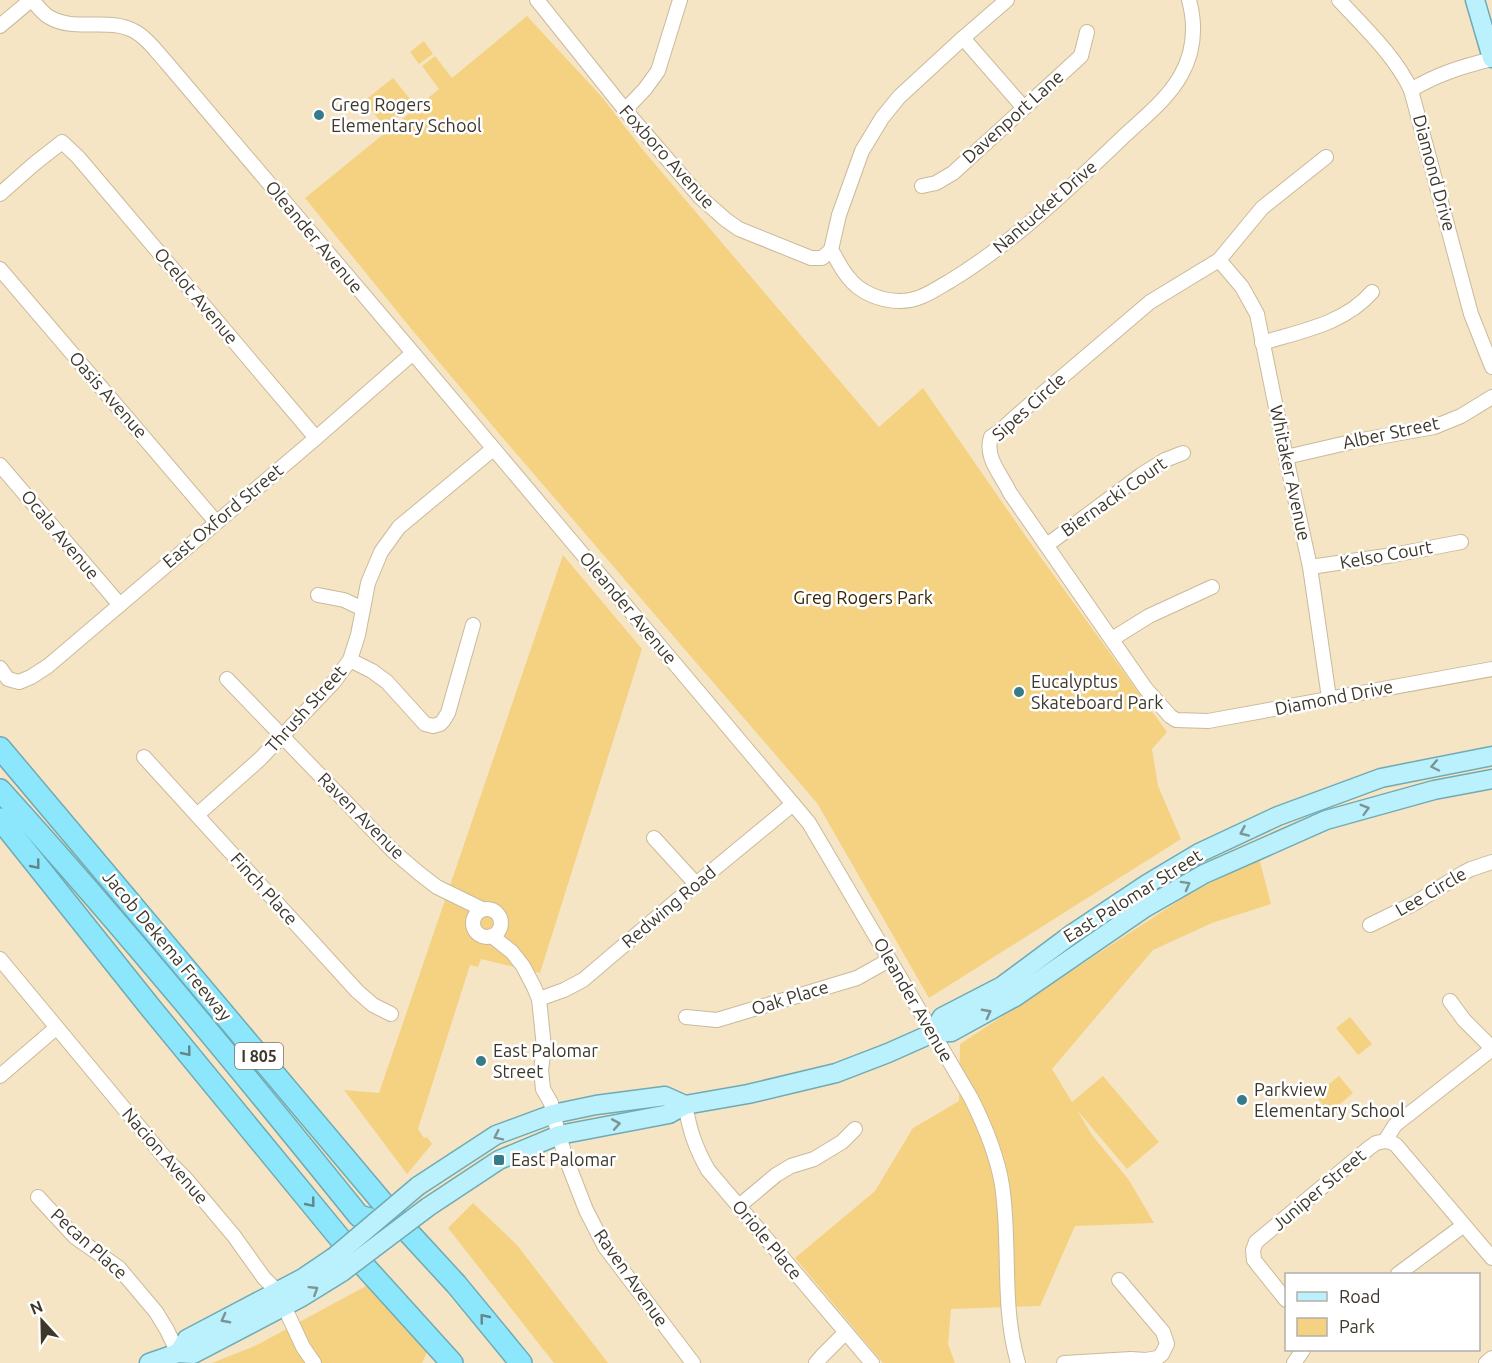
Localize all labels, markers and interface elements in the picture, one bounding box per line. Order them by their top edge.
street label: Davenport Lane [958,66,1067,167]
place label: Greg Rogers Elementary School [331,94,482,135]
street label: Foxboro Avenue [616,101,719,212]
marker: Greg Rogers Elementary School [312,108,326,122]
street label: Diamond Drive [1410,112,1460,233]
street label: Nantucket Drive [989,156,1100,257]
street label: Oleander Avenue [262,176,367,296]
street label: Ocelot Avenue [151,243,243,347]
street label: Oasis Avenue [66,347,152,442]
street label: Sipes Circle [988,368,1069,444]
street label: Whitaker Avenue [1267,403,1315,542]
street label: Alber Street [1341,412,1441,452]
street label: Biernacki Court [1057,452,1170,540]
street label: East Oxford Street [158,459,286,571]
street label: Ocala Avenue [18,486,104,583]
street label: Kelso Court [1338,536,1434,572]
street label: Oleander Avenue [576,547,681,667]
park label: Greg Rogers Park [793,587,933,607]
street label: Thrush Street [261,661,349,756]
place label: Eucalyptus Skateboard Park [1031,671,1163,712]
street label: Diamond Drive [1273,676,1395,718]
marker: Eucalyptus Skateboard Park [1012,685,1026,699]
one-way arrow [1430,759,1440,772]
street label: Raven Avenue [314,768,409,863]
one-way arrow [1359,804,1370,816]
one-way arrow [1240,824,1251,836]
street label: East Palomar Street [1060,844,1205,946]
street label: Finch Place [227,848,302,928]
one-way arrow [29,858,40,869]
street label: Redwing Road [617,861,719,951]
street label: Lee Circle [1392,863,1469,919]
street label: Jacob Dekema Freeway [99,866,237,1025]
one-way arrow [1180,880,1190,892]
street label: Oleander Avenue [870,934,958,1065]
street label: Oak Place [749,976,831,1018]
one-way arrow [981,1009,991,1020]
place label: East Palomar Street [493,1040,598,1081]
road number: I 805 [235,1043,283,1069]
one-way arrow [180,1045,191,1056]
marker: East Palomar Street [474,1054,488,1068]
place label: Parkview Elementary School [1254,1079,1405,1120]
marker: Parkview Elementary School [1235,1093,1249,1107]
street label: Nacion Avenue [119,1103,213,1207]
one-way arrow [612,1118,621,1130]
one-way arrow [494,1128,505,1140]
street label: Juniper Street [1268,1144,1369,1234]
place label: East Palomar [511,1149,616,1169]
marker: East Palomar [492,1153,506,1167]
one-way arrow [303,1196,314,1207]
street label: Oriole Place [729,1196,807,1283]
street label: Pecan Place [48,1204,132,1283]
street label: Raven Avenue [591,1225,673,1330]
legend [1285,1273,1480,1351]
text: Road [1339,1286,1381,1306]
one-way arrow [307,1287,318,1298]
north arrow [12,1291,72,1351]
text: N [27,1297,45,1318]
one-way arrow [220,1311,231,1323]
one-way arrow [480,1314,491,1325]
text: Park [1339,1316,1375,1336]

